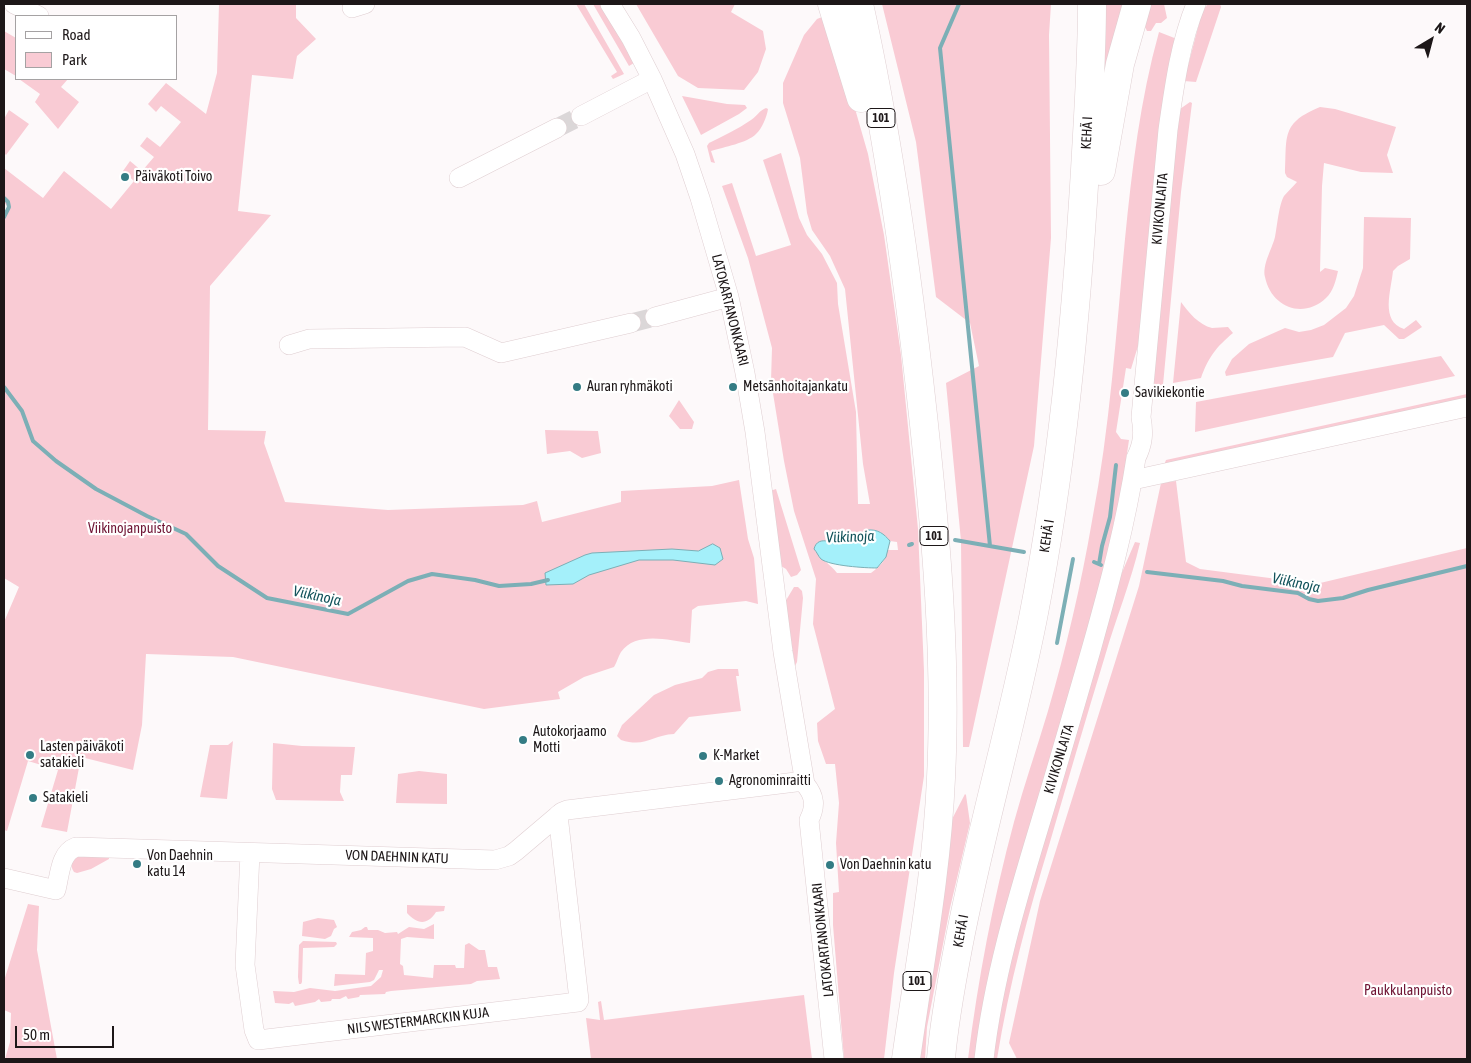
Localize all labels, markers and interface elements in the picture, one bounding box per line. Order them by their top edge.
legend [15,15,178,80]
north arrow [1406,15,1456,65]
text: N [1432,19,1448,37]
text: Road [62,26,91,43]
text: Park [62,51,87,68]
road number: 101 [867,109,895,128]
street label: KEHÄ I [1078,116,1096,150]
place label: Päiväkoti Toivo [135,169,212,185]
marker: Päiväkoti Toivo [119,171,131,183]
street label: KIVIKONLAITA [1148,172,1172,246]
street label: LATOKARTANONKAARI [708,252,752,368]
place label: Auran ryhmäkoti [587,379,673,395]
place label: Metsänhoitajankatu [743,379,848,395]
marker: Auran ryhmäkoti [571,381,583,393]
marker: Metsänhoitajankatu [727,381,739,393]
place label: Savikiekontie [1135,385,1205,401]
marker: Savikiekontie [1119,387,1131,399]
street label: KEHÄ I [1036,518,1058,554]
park label: Viikinojanpuisto [88,521,172,537]
road number: 101 [920,526,948,546]
water label: Viikinoja [825,527,875,547]
water label: Viikinoja [1270,569,1322,597]
water label: Viikinoja [291,582,343,610]
street label: KIVIKONLAITA [1040,722,1078,796]
place label: Autokorjaamo Motti [533,724,607,756]
marker: Autokorjaamo Motti [517,734,529,746]
place label: Lasten päiväkoti satakieli [40,739,124,772]
place label: K-Market [713,748,760,764]
marker: Lasten päiväkoti satakieli [24,749,36,761]
marker: K-Market [697,750,709,762]
place label: Agronominraitti [729,773,811,789]
marker: Agronominraitti [713,775,725,787]
place label: Satakieli [43,790,88,806]
marker: Satakieli [27,792,39,804]
street label: VON DAEHNIN KATU [345,847,449,867]
place label: Von Daehnin katu 14 [147,848,213,880]
place label: Von Daehnin katu [840,857,931,873]
marker: Von Daehnin katu 14 [131,858,143,870]
marker: Von Daehnin katu [824,859,836,871]
street label: LATOKARTANONKAARI [809,882,837,998]
street label: KEHÄ I [950,913,972,949]
road number: 101 [903,971,931,990]
park label: Paukkulanpuisto [1364,983,1452,999]
street label: NILS WESTERMARCKIN KUJA [346,1004,490,1038]
scale bar [18,1016,116,1048]
text: 50 m [23,1026,50,1043]

